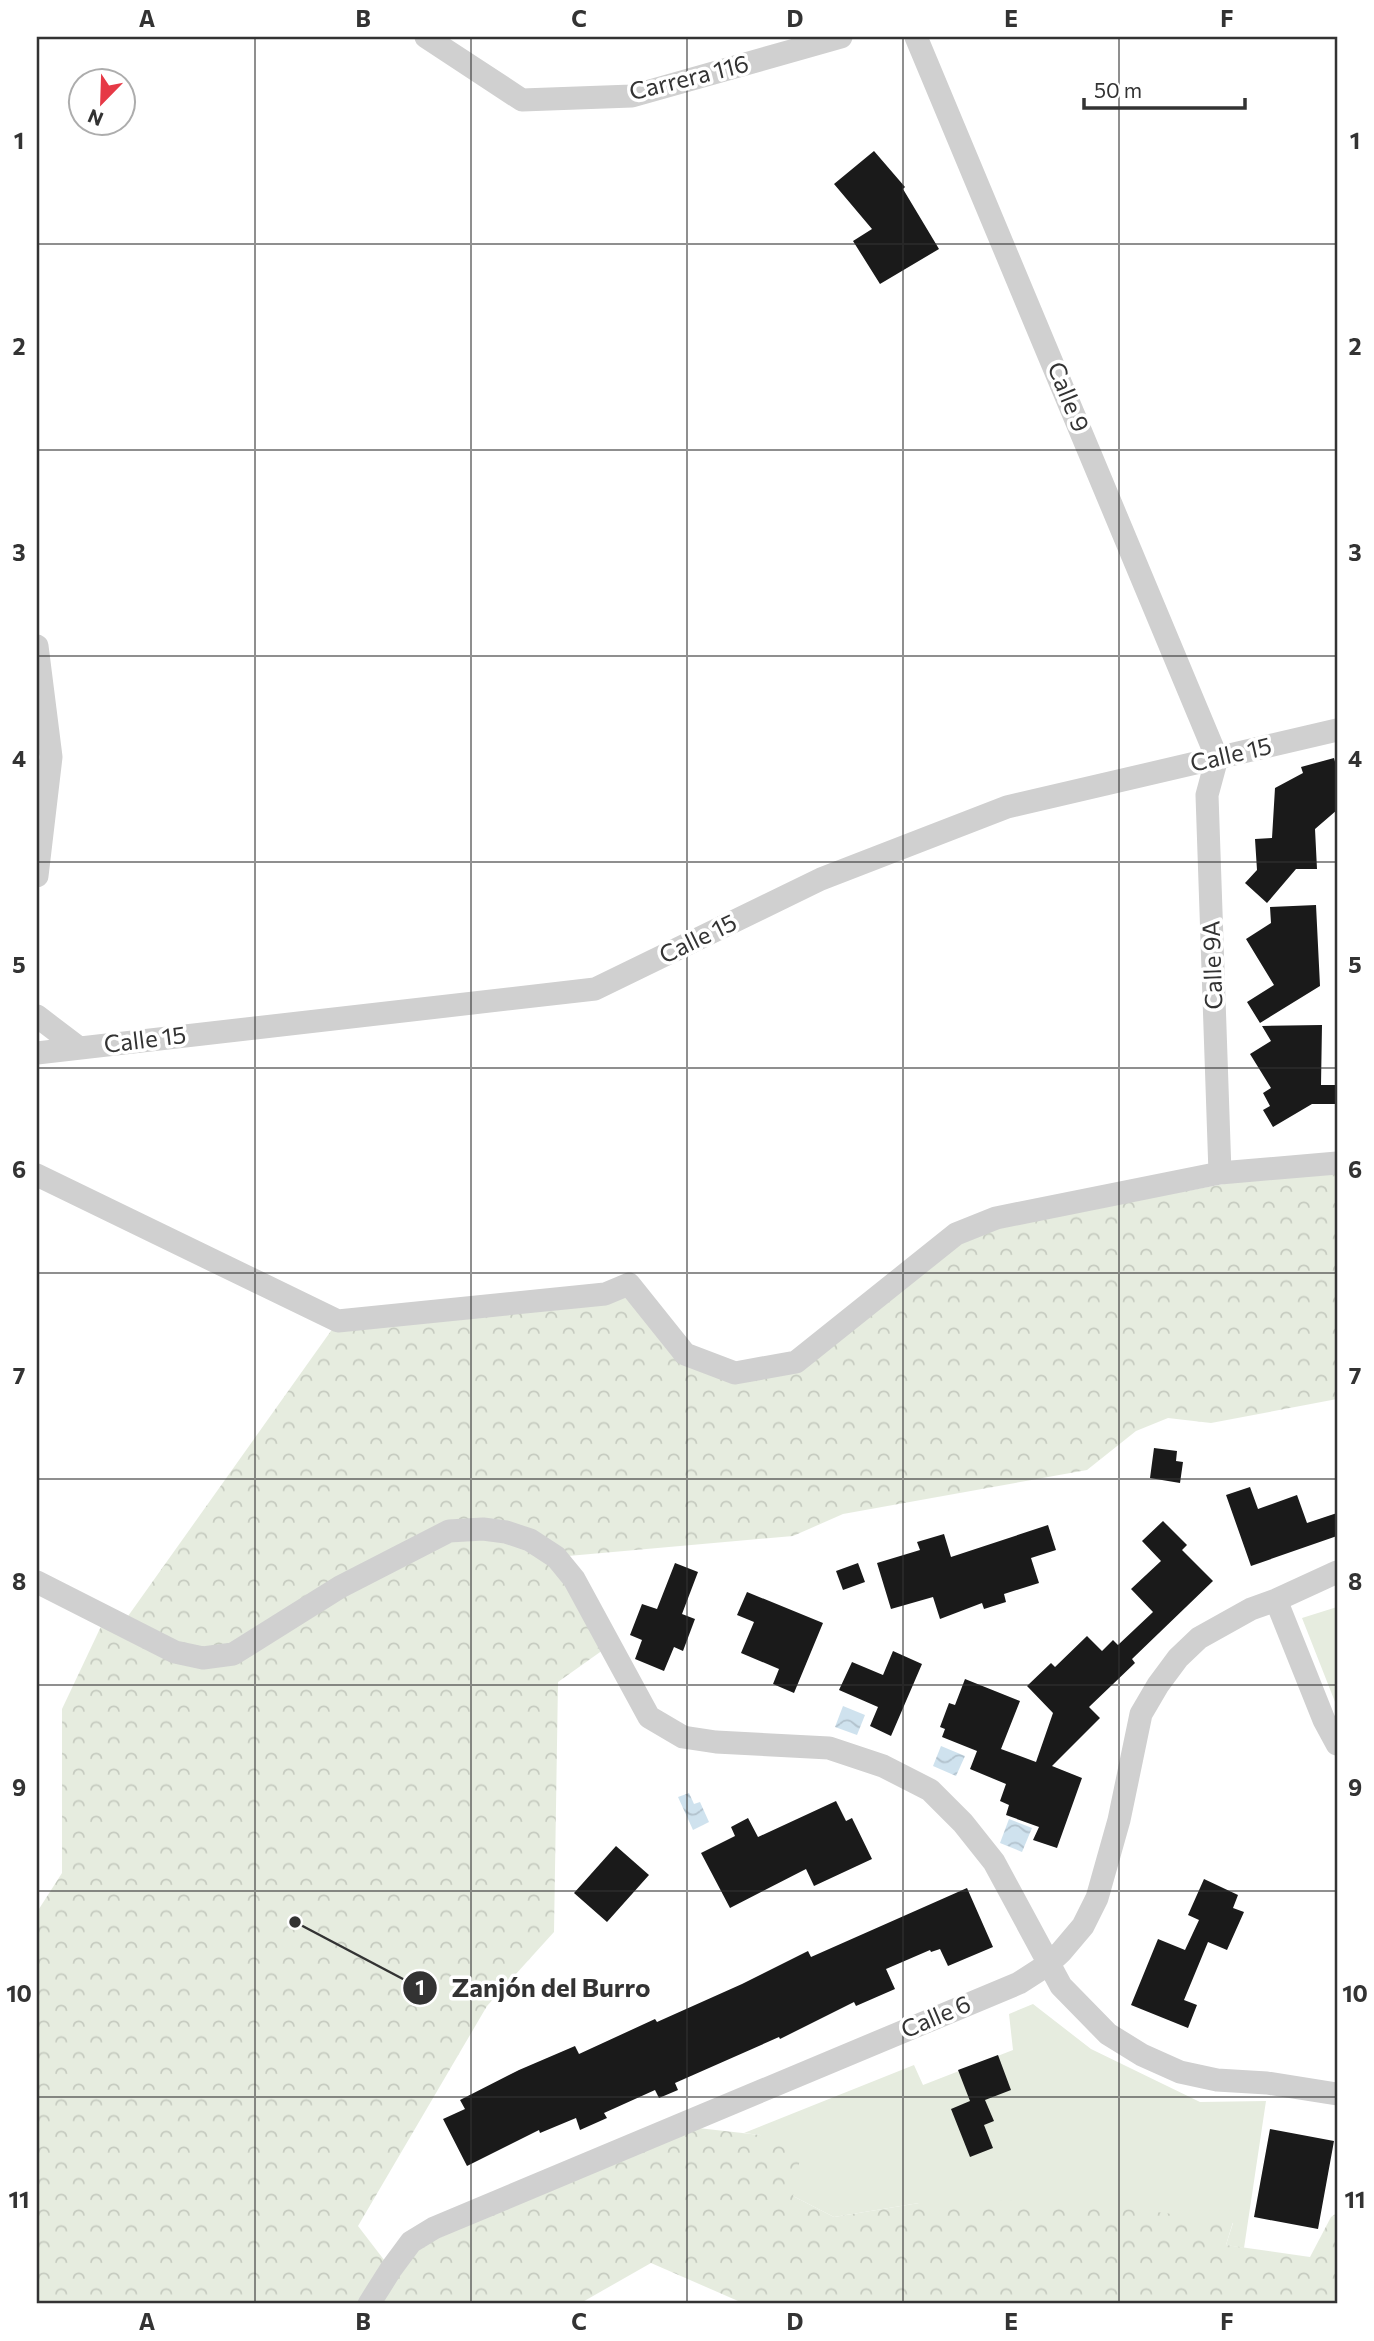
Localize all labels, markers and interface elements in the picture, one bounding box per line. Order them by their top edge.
text: A [139,4,156,32]
text: B [355,4,371,32]
text: C [571,4,587,32]
text: D [787,4,804,32]
text: E [1004,4,1018,32]
text: F [1220,4,1234,32]
street label: Carrera 116 [626,48,751,105]
north arrow [66,66,136,136]
scale bar [1084,66,1244,110]
text: 50 m [1094,77,1142,102]
text: N [84,105,106,131]
text: 1 [14,126,24,154]
text: 1 [1350,126,1360,154]
text: 2 [12,332,26,360]
text: 2 [1348,332,1362,360]
street label: Calle 9 [1042,357,1097,436]
text: 3 [12,538,26,566]
text: 3 [1348,538,1362,566]
street label: Calle 15 [1187,730,1274,777]
text: 4 [12,744,26,772]
text: 4 [1348,744,1362,772]
street label: Calle 15 [654,907,741,969]
street label: Calle 9A [1195,920,1228,1010]
text: 5 [12,950,26,978]
text: 5 [1348,950,1362,978]
street label: Calle 15 [102,1019,188,1058]
text: 6 [12,1155,26,1183]
text: 6 [1348,1155,1362,1183]
text: 7 [13,1361,25,1389]
text: 7 [1349,1361,1361,1389]
text: 8 [12,1567,26,1595]
text: 8 [1348,1567,1362,1595]
text: 9 [12,1773,26,1801]
text: 9 [1348,1773,1362,1801]
callout: Zanjón del Burro [402,1964,664,2011]
text: Zanjón del Burro [452,1971,650,2002]
text: 1 [415,1974,425,1999]
text: 10 [6,1979,32,2007]
text: 10 [1342,1979,1368,2007]
street label: Calle 6 [896,1988,975,2043]
text: 11 [9,2185,29,2213]
text: 11 [1345,2185,1365,2213]
text: A [139,2307,156,2335]
text: B [355,2307,371,2335]
text: C [571,2307,587,2335]
text: D [787,2307,804,2335]
text: E [1004,2307,1018,2335]
text: F [1220,2307,1234,2335]

